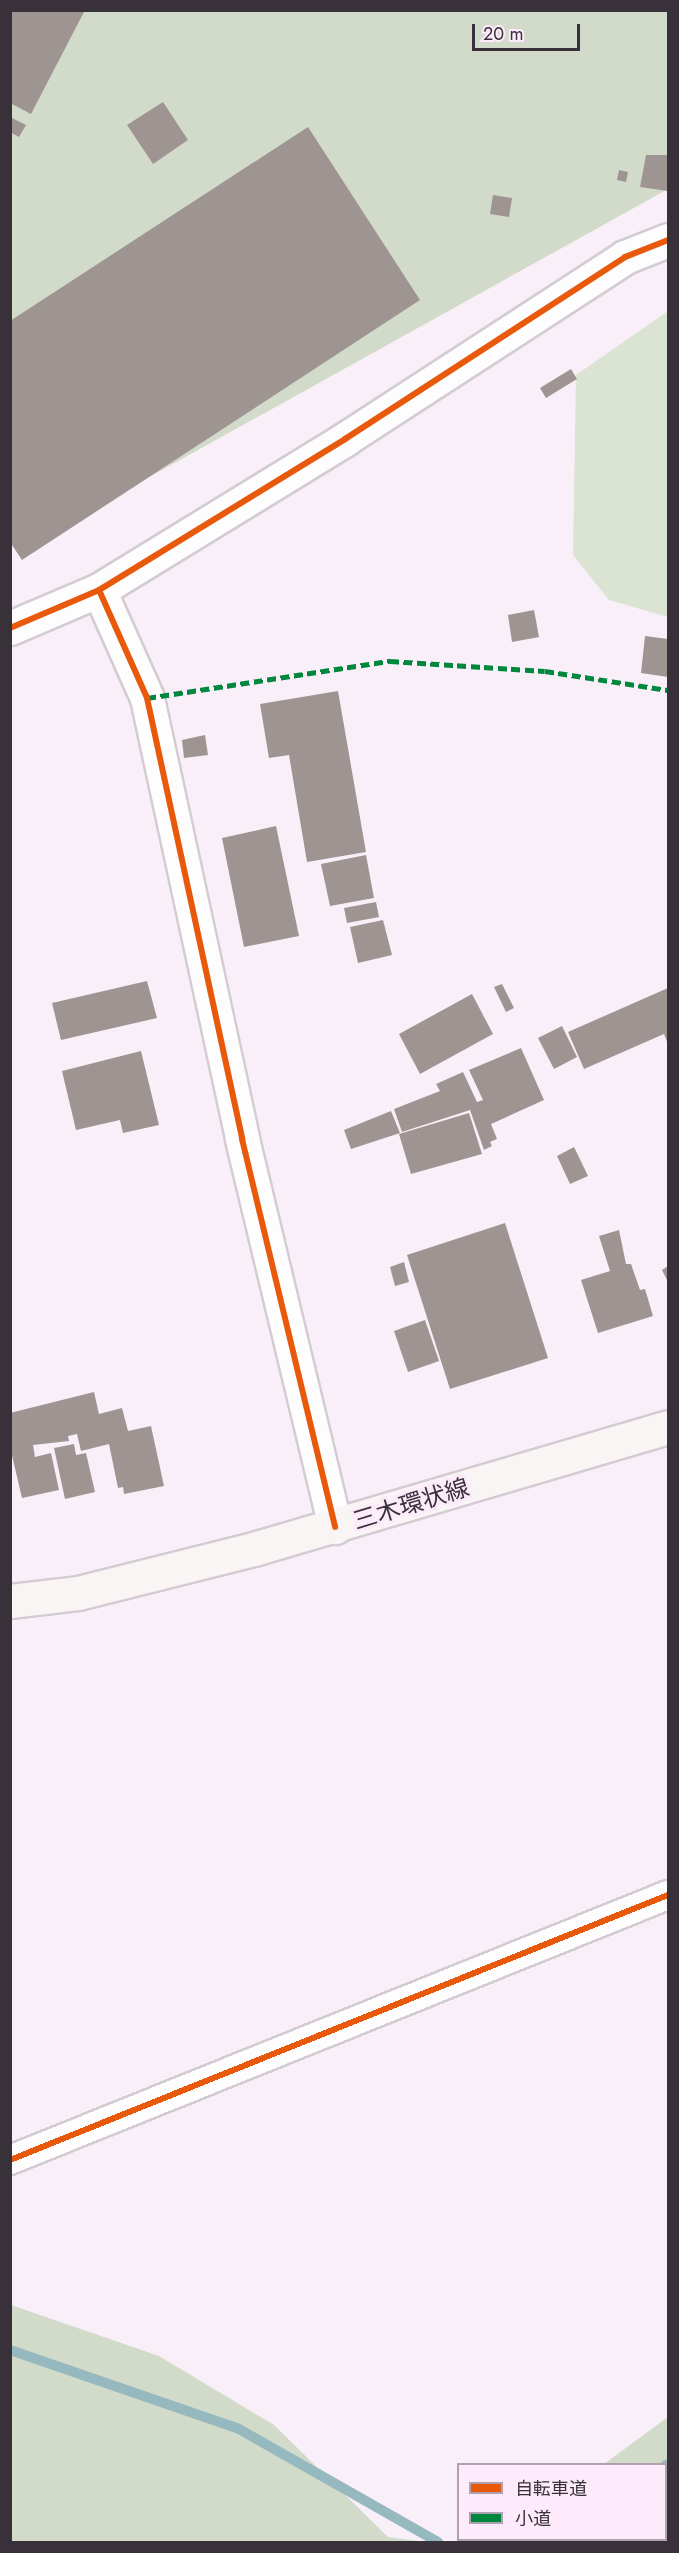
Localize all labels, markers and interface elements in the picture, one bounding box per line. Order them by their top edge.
scale bar [475,12,583,50]
text: 20 m [483,21,523,47]
street label: 三木環状線 [349,1473,473,1535]
legend [457,2463,667,2541]
text: 自転車道 [515,2476,587,2502]
text: 小道 [515,2506,551,2532]

